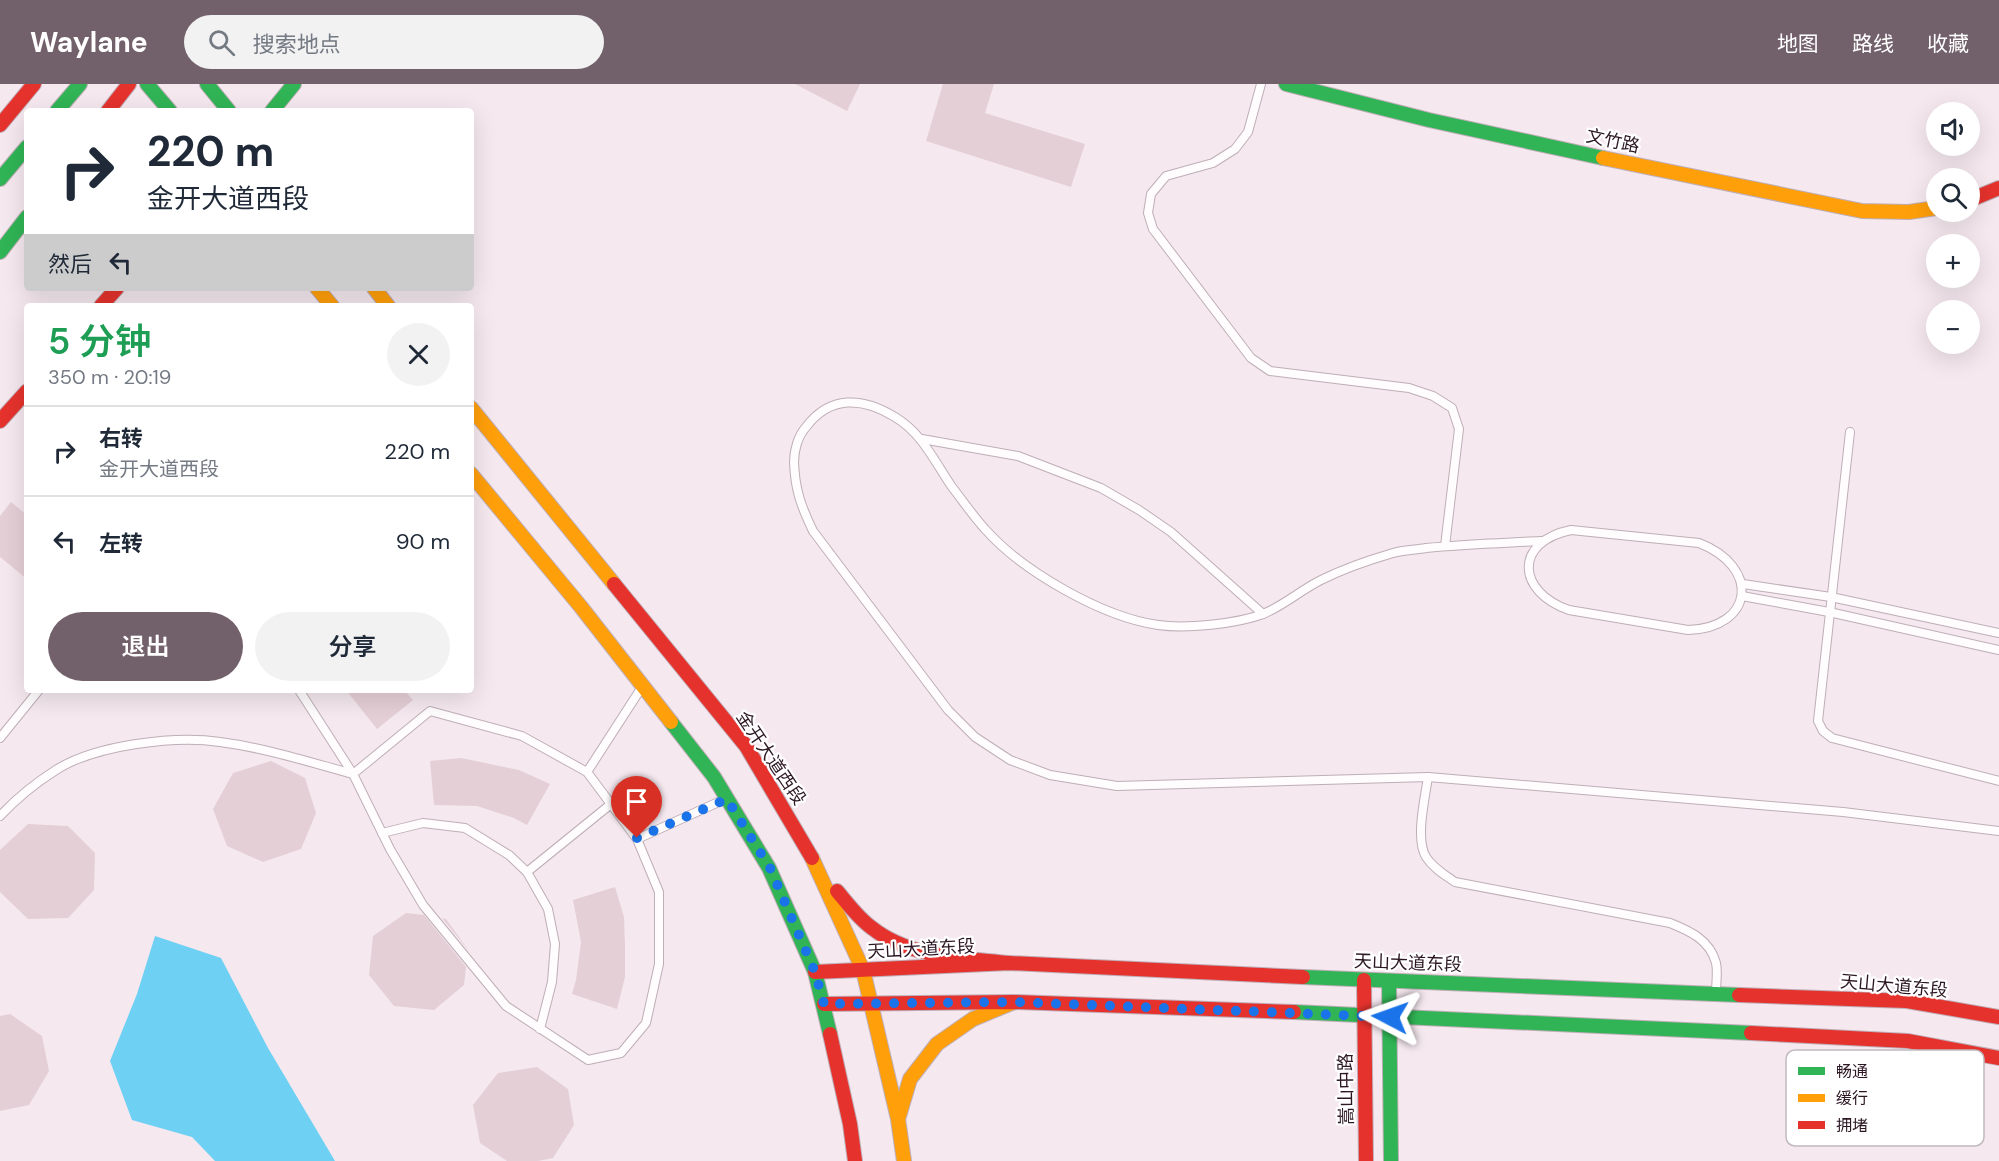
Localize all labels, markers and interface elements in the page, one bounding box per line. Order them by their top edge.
search box [184,15,604,69]
text: Waylane [30,24,148,61]
icon: search [205,26,238,59]
text: 搜索地点 [253,30,341,59]
text: 地图 [1777,30,1819,58]
text: 路线 [1852,30,1894,58]
text: 收藏 [1927,30,1969,58]
map controls [1926,102,1980,354]
button: sound [1926,102,1980,156]
text: 220 m [147,124,274,179]
street label: 文竹路 [1584,124,1642,158]
icon: right [48,132,126,210]
button: search [1926,168,1980,222]
text: 金开大道西段 [147,181,309,216]
button: + [1926,234,1980,288]
icon: left [104,246,137,279]
text: 然后 [48,250,92,279]
button: − [1926,300,1980,354]
text: 5 分钟 [48,318,151,365]
button: close [387,323,450,386]
text: 350 m · 20:19 [48,364,171,390]
text: 右转 [99,424,143,453]
icon: right [48,435,81,468]
text: 220 m [384,437,450,466]
text: 金开大道西段 [99,456,219,482]
icon: left [48,525,81,558]
text: 90 m [396,527,450,556]
text: 左转 [99,529,143,558]
button: 退出 [48,612,243,681]
button: 分享 [255,612,450,681]
street label: 金开大道西段 [731,707,811,809]
pin [611,776,662,838]
icon: arrive [620,785,653,818]
street label: 天山大道东段 [866,934,976,964]
street label: 天山大道东段 [1354,949,1462,977]
street label: 天山大道东段 [1839,969,1949,1003]
position arrow [1358,985,1422,1049]
legend [1786,1050,1984,1146]
street label: 嵩山中路 [1333,1053,1359,1125]
text: 畅通 [1836,1061,1868,1082]
text: 缓行 [1836,1088,1868,1109]
text: 拥堵 [1836,1115,1868,1136]

